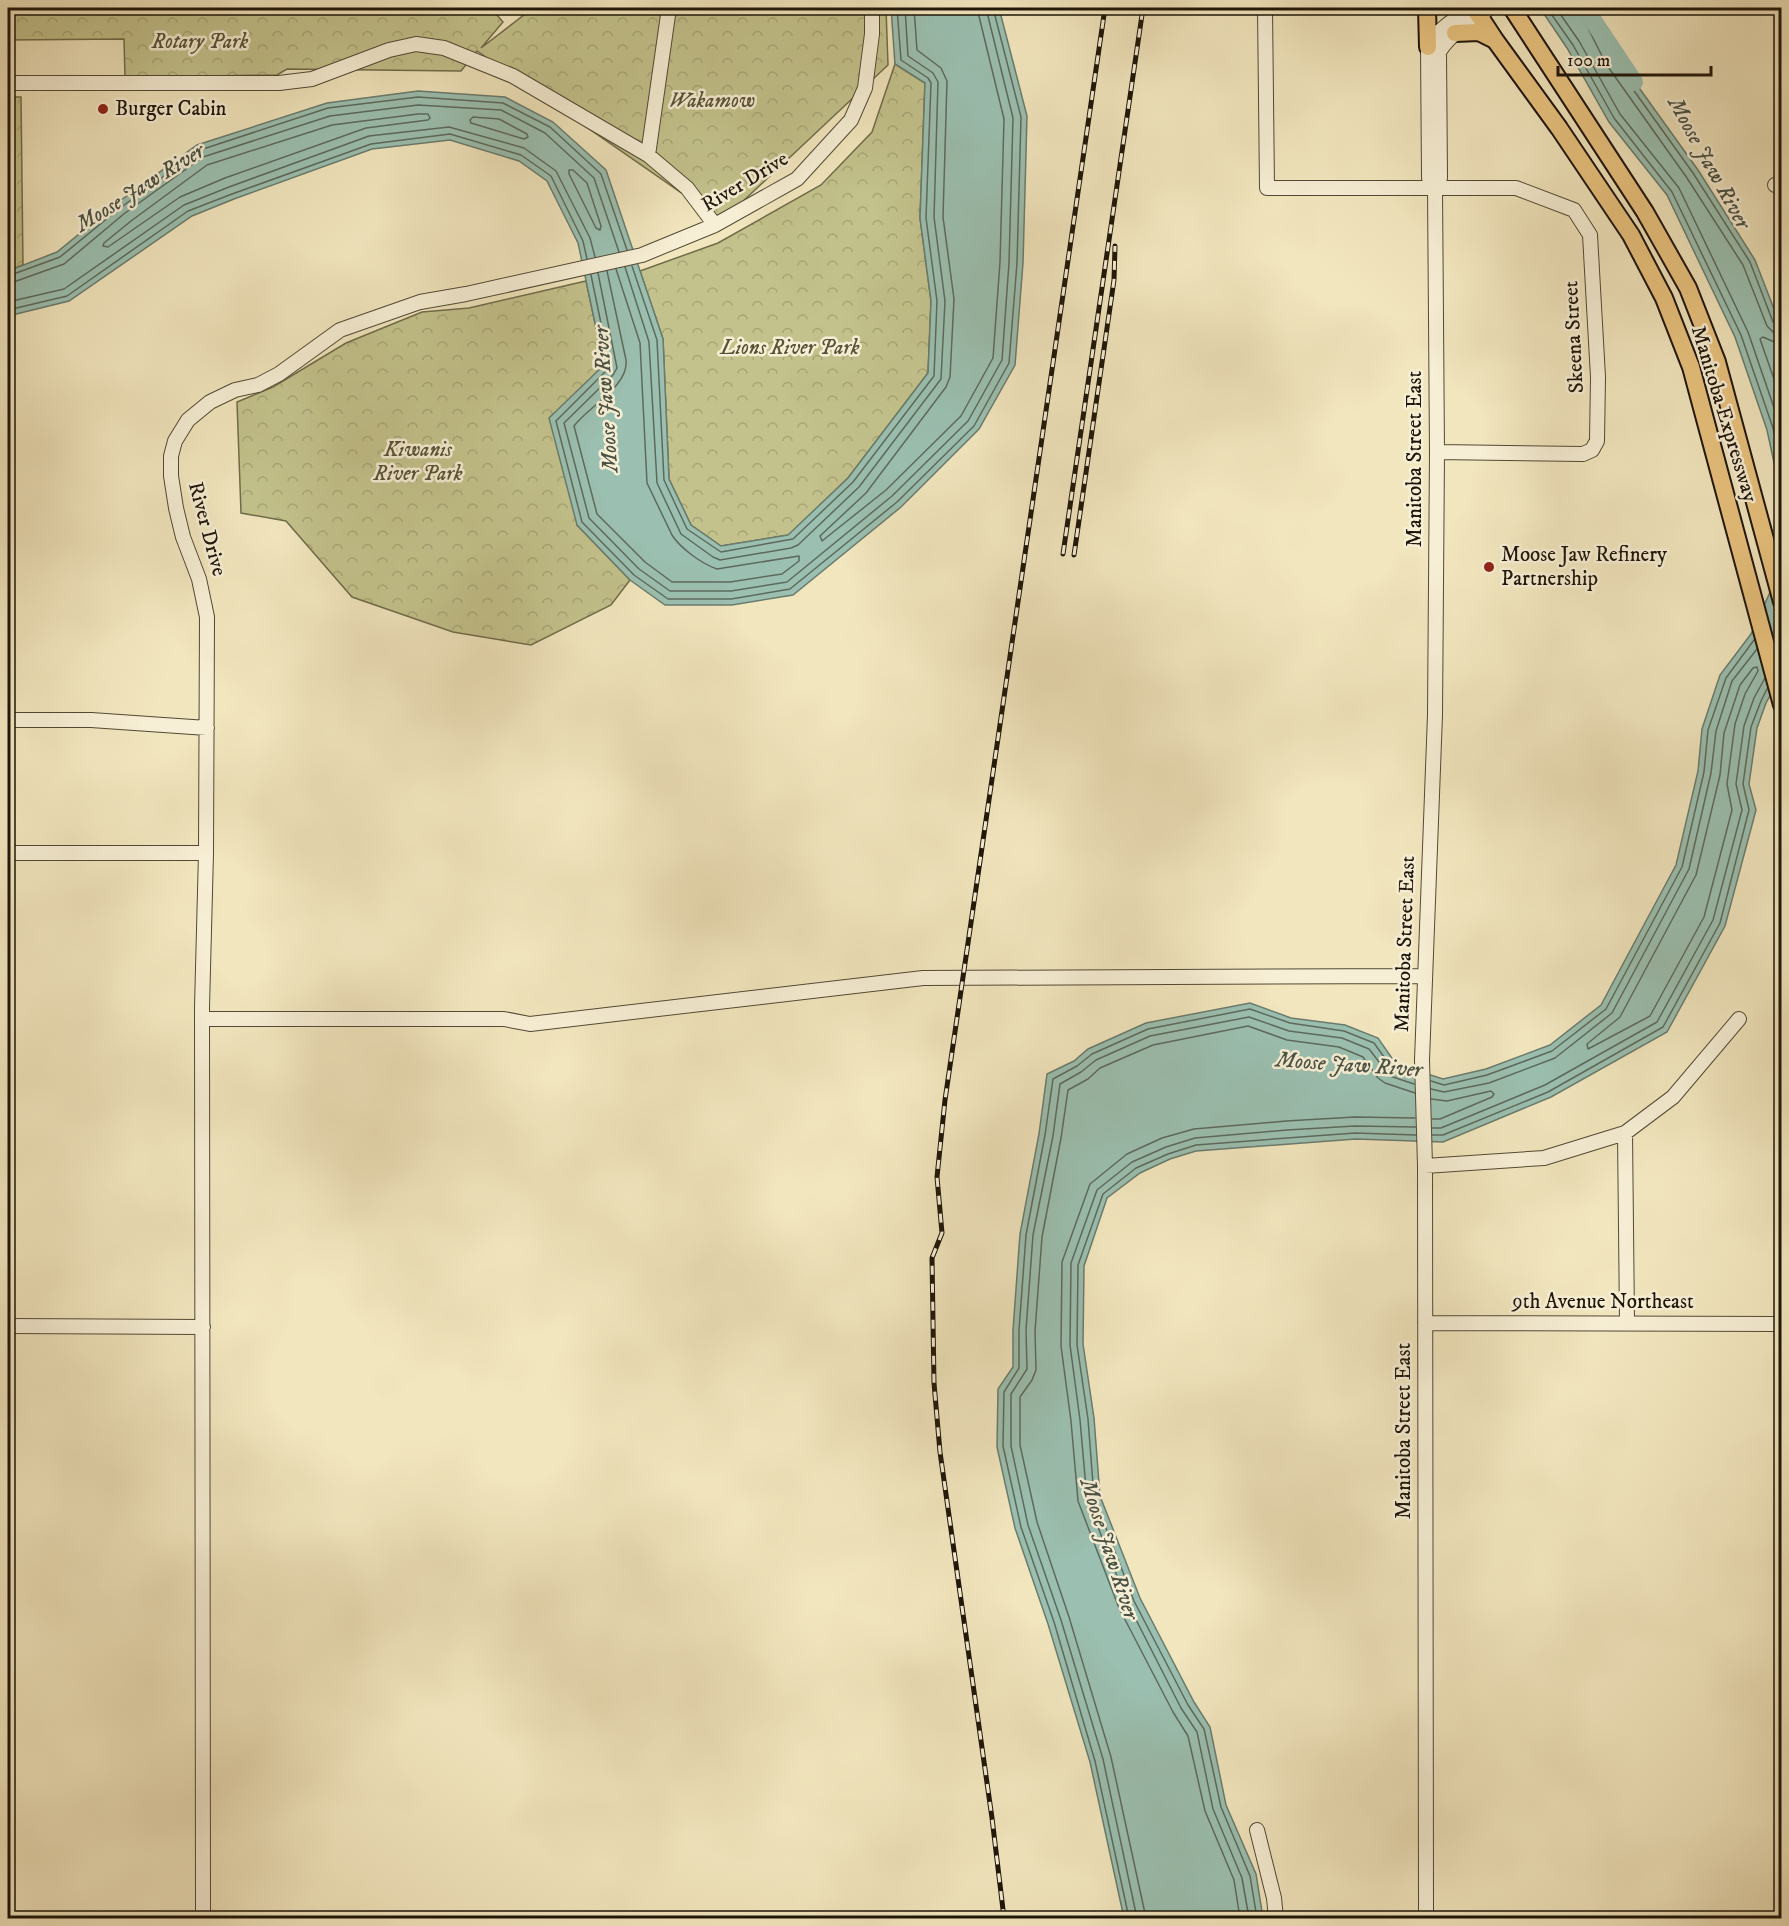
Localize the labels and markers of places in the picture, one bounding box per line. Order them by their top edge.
place label: Burger Cabin [115,96,227,122]
marker: Burger Cabin [96,102,110,116]
place label: Moose Jaw Refinery Partnership [1501,542,1668,592]
marker: Moose Jaw Refinery Partnership [1482,560,1496,574]

